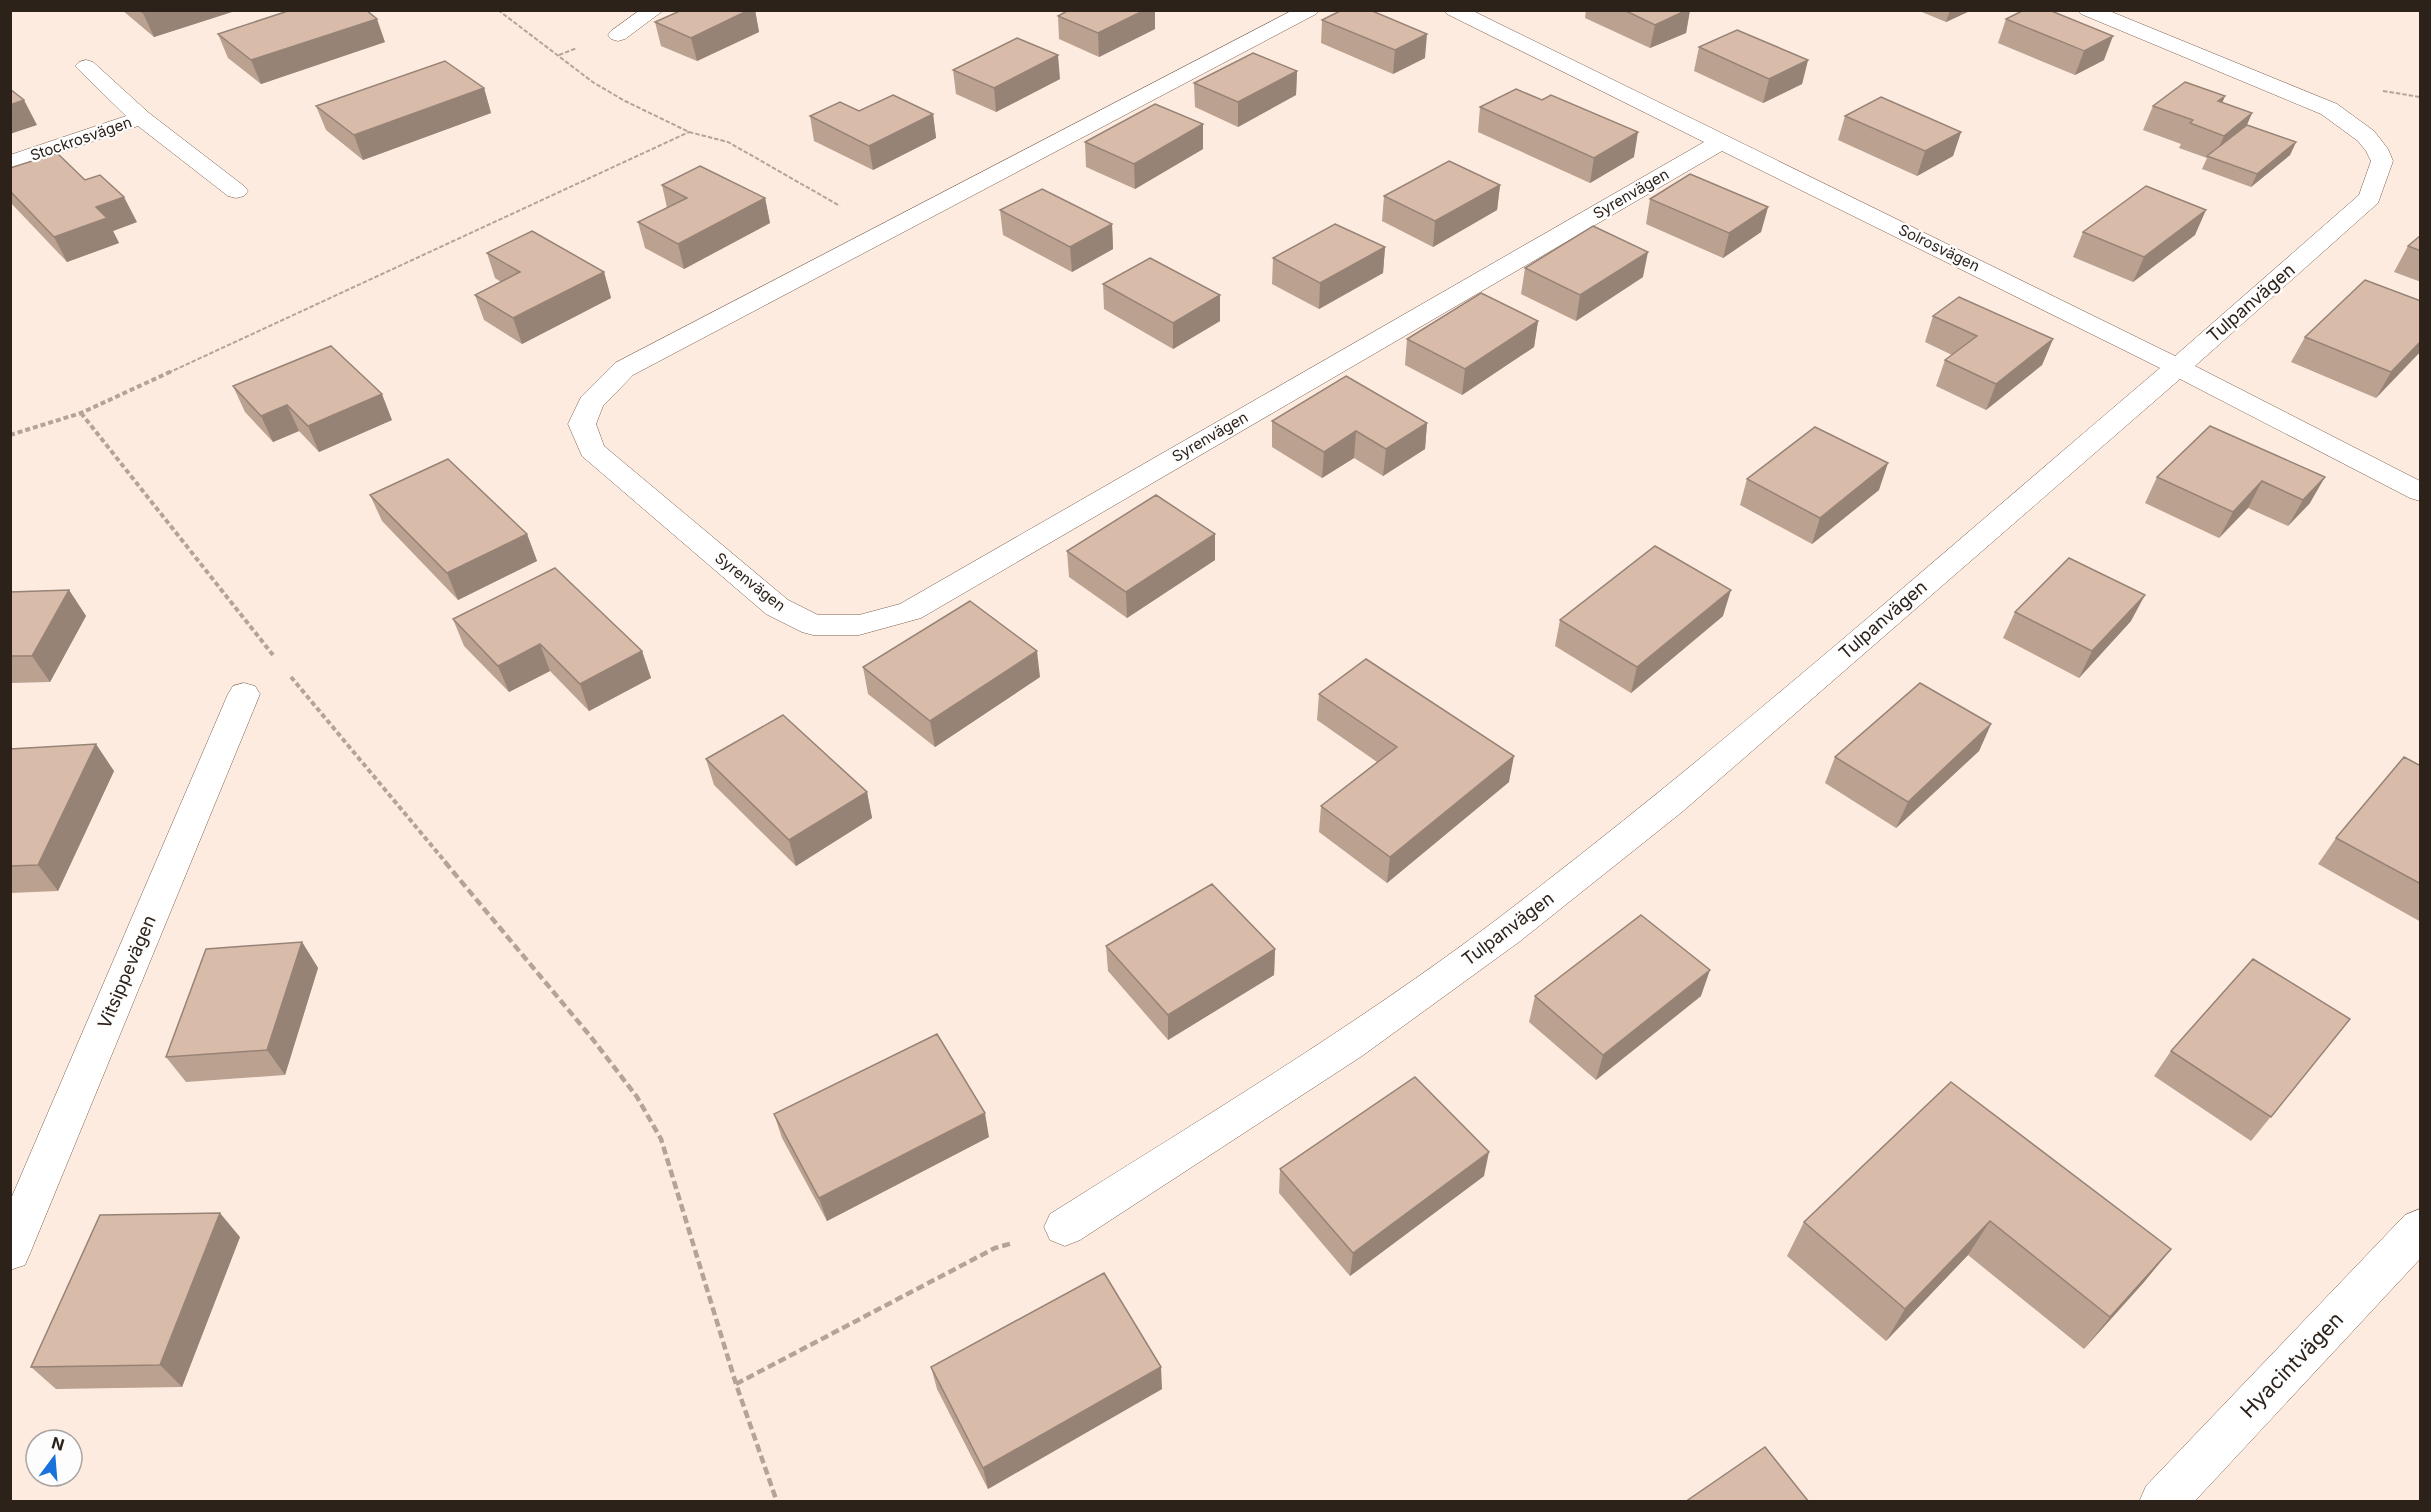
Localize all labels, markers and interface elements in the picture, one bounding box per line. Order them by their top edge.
street label: Stockrosvägen [28,112,134,165]
street label: Syrenvägen [1589,164,1672,223]
street label: Solrosvägen [1895,220,1983,275]
street label: Tulpanvägen [2203,259,2299,346]
street label: Syrenvägen [1168,407,1251,466]
street label: Syrenvägen [711,548,789,615]
street label: Tulpanvägen [1835,576,1931,663]
street label: Tulpanvägen [1458,887,1558,970]
street label: Vitsippevägen [93,912,160,1032]
street label: Hyacintvägen [2235,1307,2348,1423]
north arrow [24,1428,84,1488]
text: N [50,1432,67,1455]

